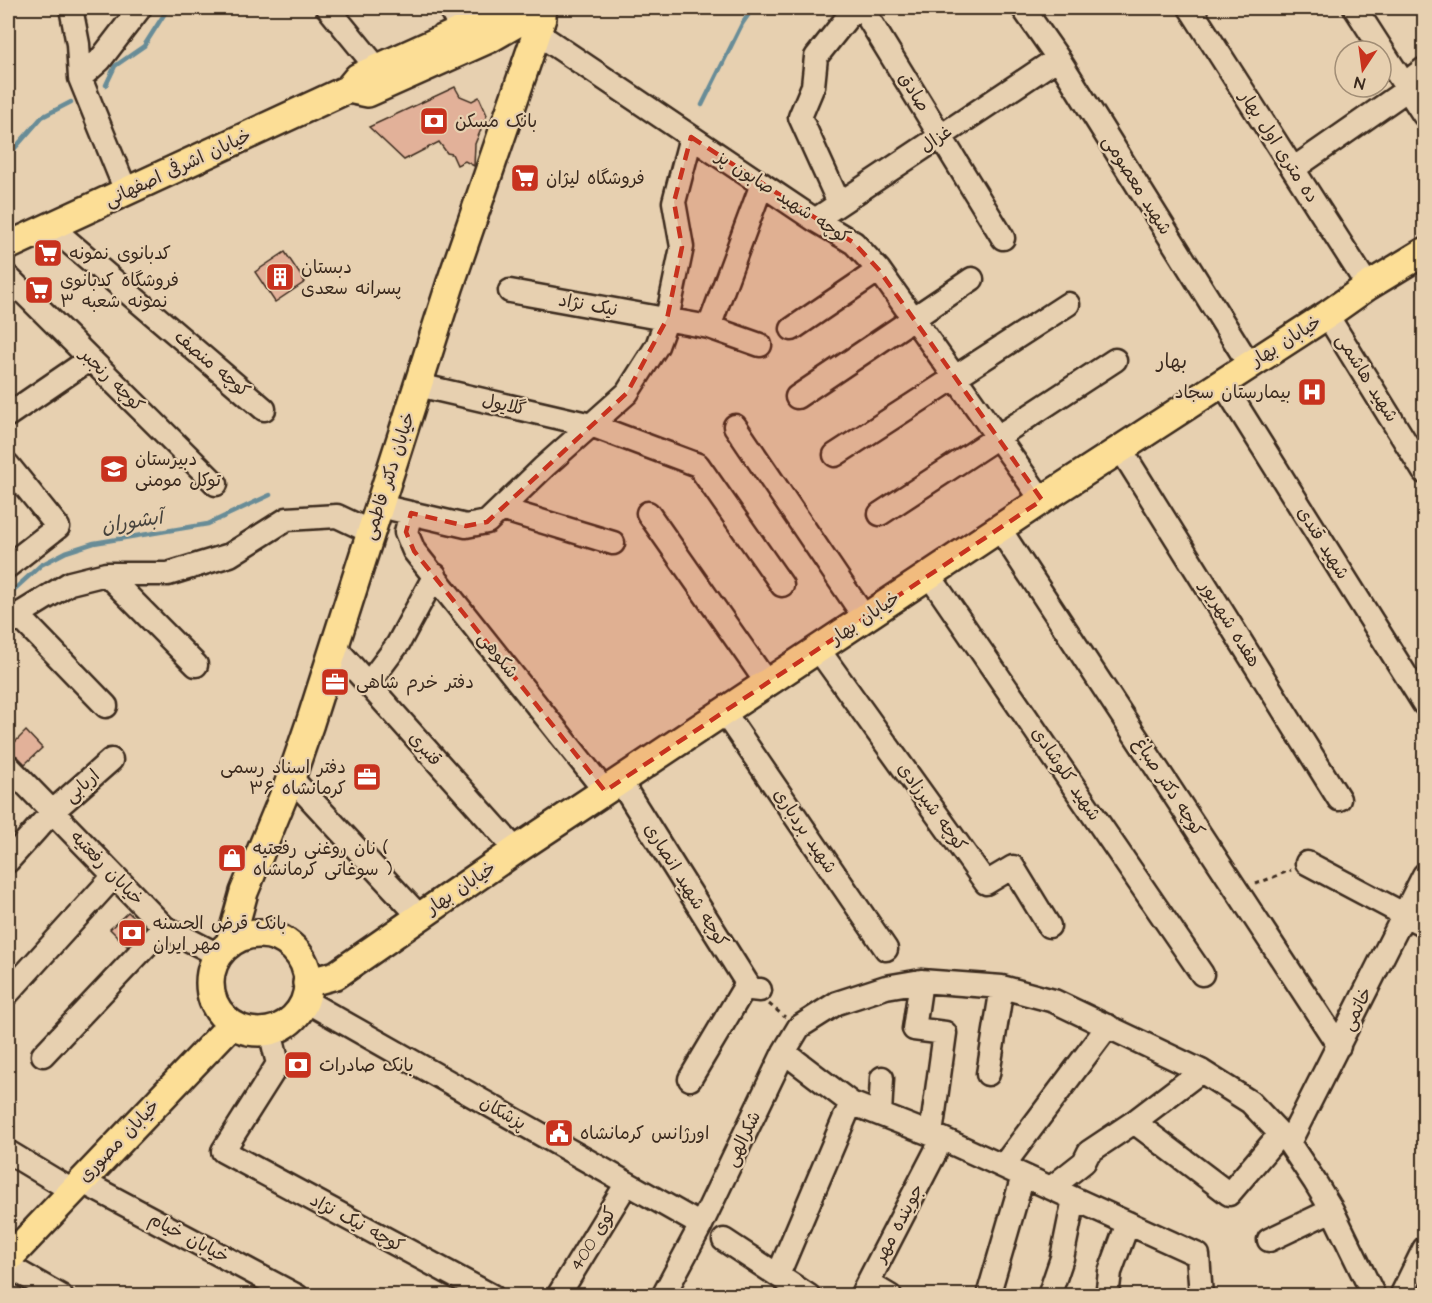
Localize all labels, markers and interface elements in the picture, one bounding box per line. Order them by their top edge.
north arrow [1333,39,1393,99]
street label: صادق [892,68,936,116]
text: N [1352,71,1367,94]
street label: ده متری اول بهار [1232,85,1325,208]
bank icon: بانک مسکن [418,105,450,137]
place label: بانک مسکن [455,109,537,134]
street label: غزال [915,119,957,159]
street label: خیابان اشرفی اصفهانی [101,123,255,213]
street label: شهید معصومی [1096,130,1178,240]
street label: کوچه شهید صابون پز [709,143,855,250]
supermarket icon: فروشگاه لیژان [509,162,541,194]
place label: فروشگاه لیژان [546,166,645,191]
supermarket icon: کدبانوی نمونه [32,237,64,269]
place label: کدبانوی نمونه [69,241,171,266]
place label: دبستان پسرانه سعدی [301,255,401,301]
building icon: دبستان پسرانه سعدی [264,261,296,293]
place label: فروشگاه کدبانوی نمونه شعبه ۳ [60,268,179,314]
supermarket icon: فروشگاه کدبانوی نمونه شعبه ۳ [23,274,55,306]
street label: نیک نژاد [557,288,619,322]
street label: خیابان بهار [1244,309,1326,374]
street label: کوچه منصف [169,325,256,403]
street label: شهید هاشمی [1330,329,1404,427]
street label: کوچه رنجبر [73,341,150,418]
district label: بهار [1155,348,1187,376]
hospital icon: بیمارستان سجاد [1296,376,1328,408]
place label: بیمارستان سجاد [1175,380,1291,405]
street label: گلایول [480,388,529,422]
street label: خیابان دکتر فاطمی [357,409,421,543]
place label: دبیرستان توکل مومنی [135,447,222,493]
school or university icon: دبیرستان توکل مومنی [98,453,130,485]
street label: شهید قندی [1291,502,1355,584]
water label: آبشوران [99,503,170,541]
street label: هفده شهریور [1193,574,1266,672]
street label: خیابان بهار [824,586,905,652]
street label: شکوهی [472,627,524,683]
office icon: دفتر خرم شاهی [319,666,351,698]
place label: دفتر خرم شاهی [356,670,474,696]
street label: شهید کلوشادی [1025,722,1107,826]
street label: قنبری [403,726,447,772]
street label: کوچه دکتر صباغ [1127,732,1211,842]
place label: دفتر اسناد رسمی ۳۶ کرمانشاه [220,755,346,801]
street label: کوچه شیرزادی [891,757,973,857]
office icon: دفتر اسناد رسمی ۳۶ کرمانشاه [351,761,383,793]
street label: اربابی [59,764,105,808]
street label: شهید بردباری [767,783,843,879]
street label: کوچه شهید انصاری [638,818,734,952]
street label: خیابان رفعتیه [65,825,149,911]
place label: نان روغنی رفعتیه ( سوغاتی کرمانشاه ) [253,836,392,882]
shop icon: نان روغنی رفعتیه ( سوغاتی کرمانشاه ) [216,842,248,874]
street label: خیابان بهار [420,856,501,922]
place label: بانک قرض الحسنه مهر ایران [153,911,287,957]
bank icon: بانک قرض الحسنه مهر ایران [116,917,148,949]
street label: خاتمی [1335,983,1379,1035]
bank icon: بانک صادرات [282,1049,314,1081]
place label: بانک صادرات [319,1053,414,1078]
street label: پزشکان [475,1090,531,1136]
street label: خیابان مصوری [73,1094,165,1188]
street label: شکرالهی [719,1107,767,1171]
public building icon: اورژانس کرمانشاه [543,1117,575,1149]
place label: اورژانس کرمانشاه [580,1121,709,1146]
street label: جوینده مهر [867,1180,930,1268]
street label: کوچه نیک نژاد [305,1188,409,1258]
street label: کوی 400 [563,1202,623,1276]
street label: خیابان خیام [144,1206,233,1270]

